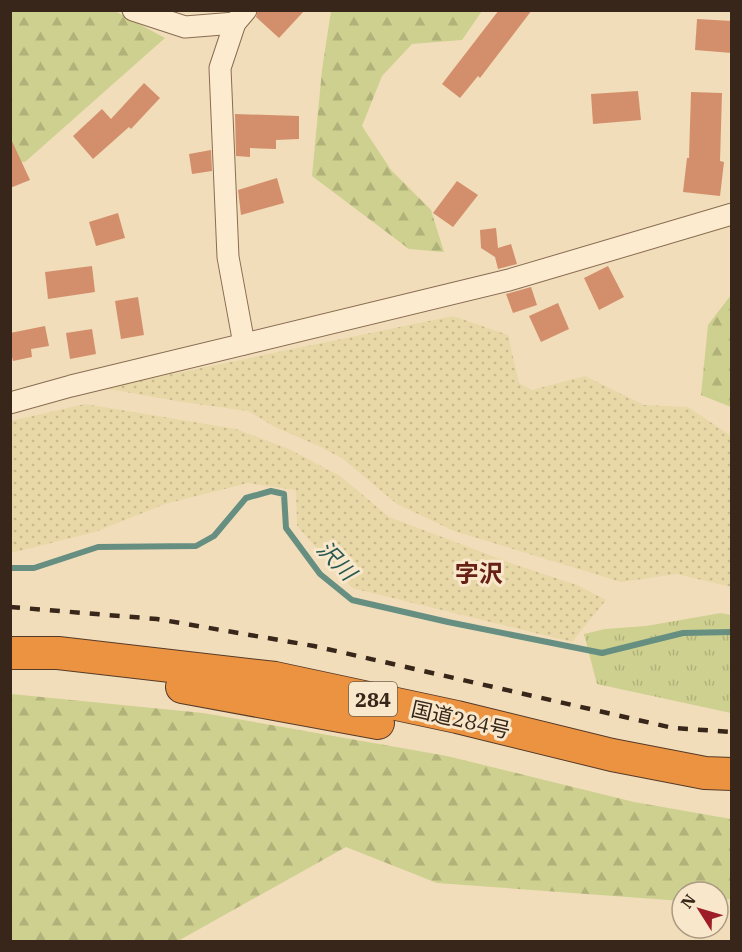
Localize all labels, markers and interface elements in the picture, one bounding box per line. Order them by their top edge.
water label: 沢川 [311,534,364,587]
district label: 字沢 [455,557,503,589]
road number: 284 [349,682,397,716]
street label: 国道284号 [409,694,513,744]
north arrow [670,880,730,940]
text: N [676,890,700,912]

